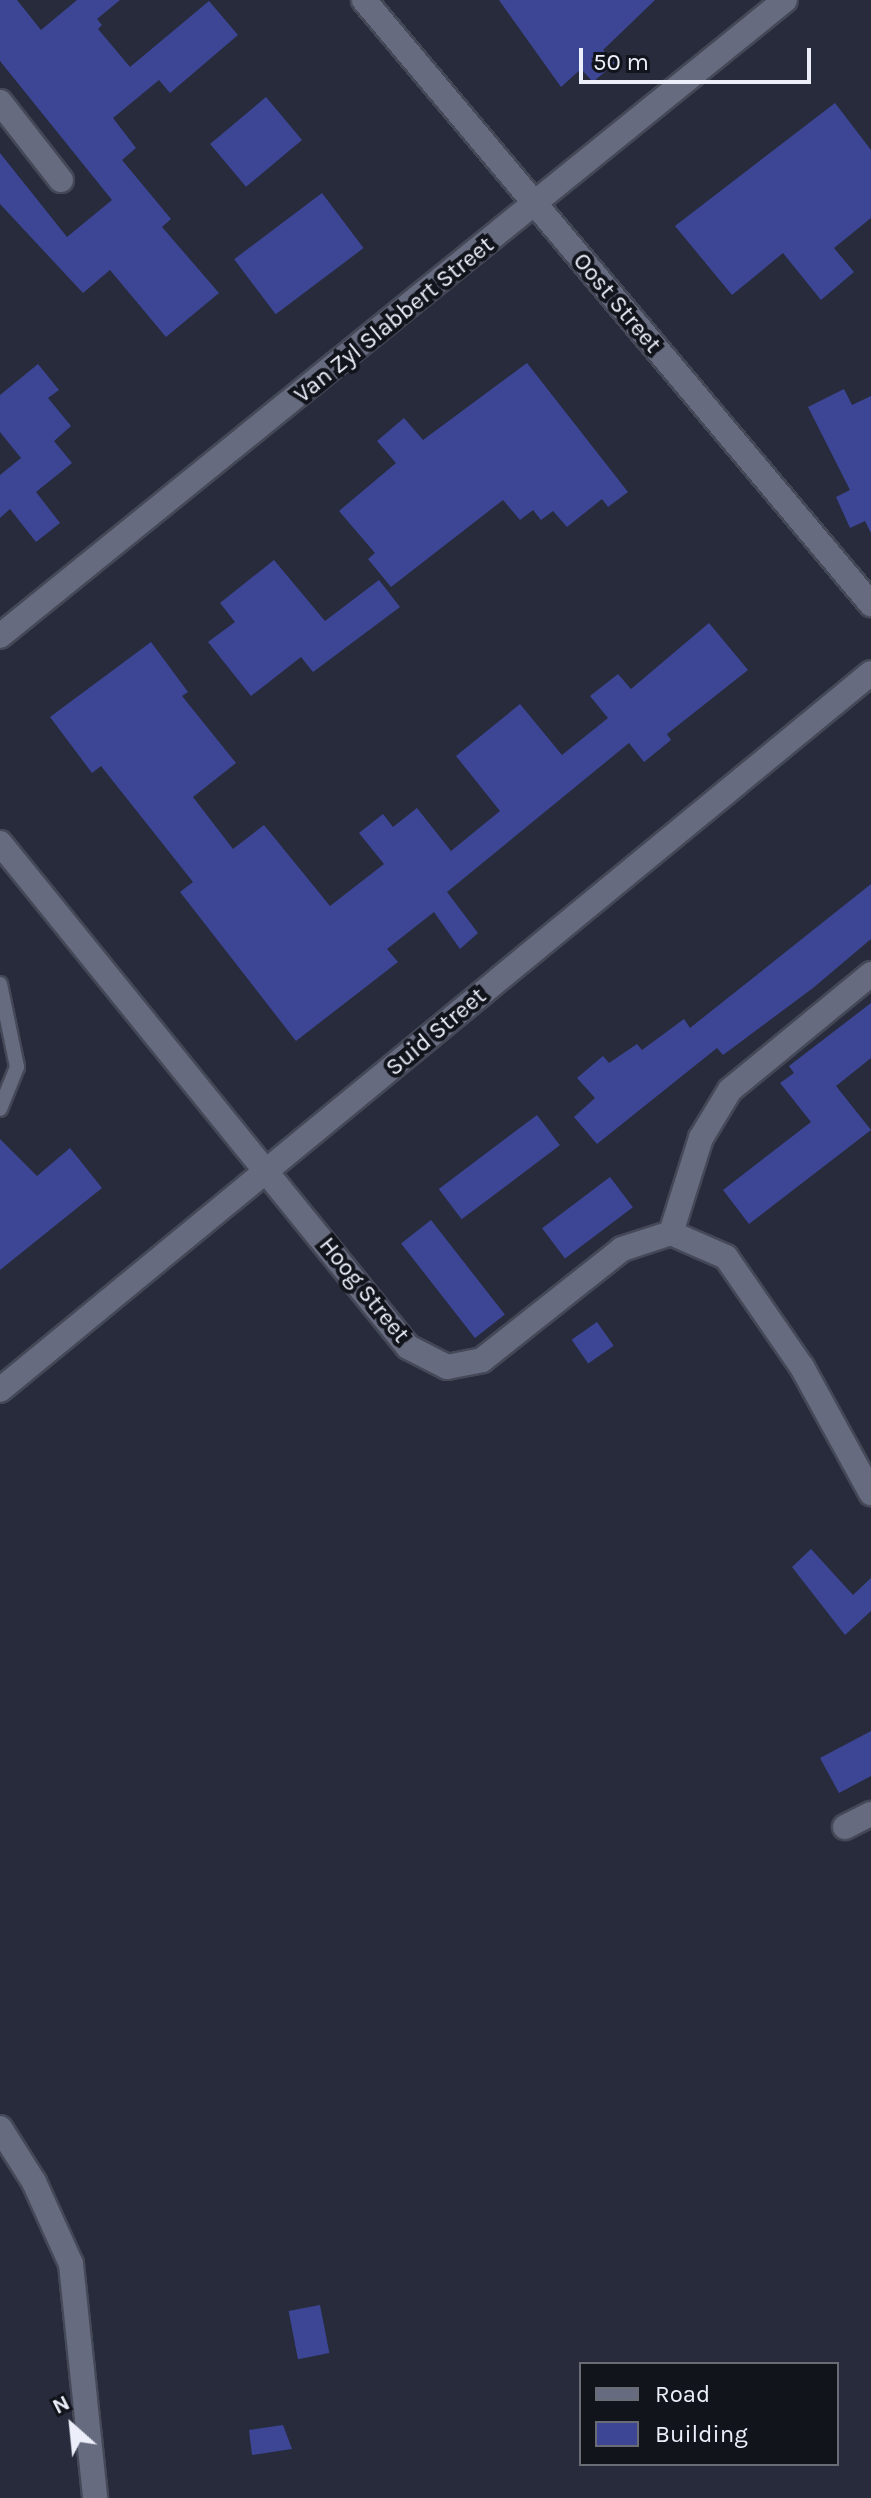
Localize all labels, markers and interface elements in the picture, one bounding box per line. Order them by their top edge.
scale bar [583,32,815,82]
text: 50 m [593,48,649,76]
street label: Van Zyl Slabbert Street [288,231,500,409]
street label: Oost Street [567,247,667,359]
street label: Suid Street [380,982,492,1082]
street label: Hoog Street [313,1231,415,1349]
legend [579,2362,839,2466]
text: Road [655,2380,710,2408]
north arrow [32,2386,112,2466]
text: N [48,2389,74,2420]
text: Building [655,2420,748,2448]

